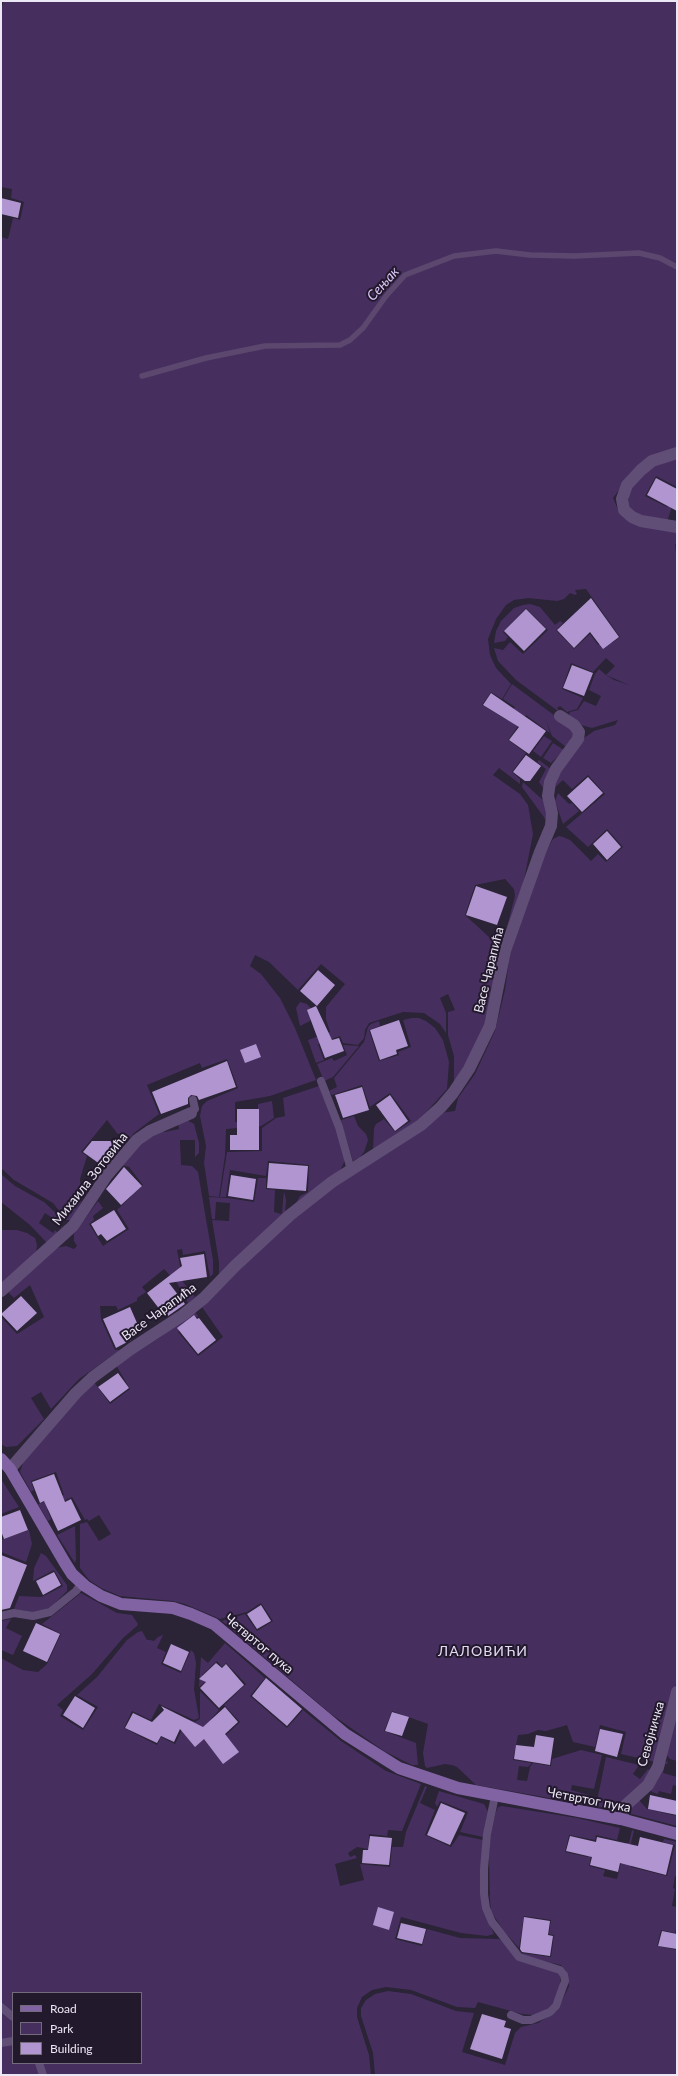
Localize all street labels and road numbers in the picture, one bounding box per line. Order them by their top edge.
street label: Васе Чарапића [471,925,507,1015]
street label: Михаила Зотовића [49,1130,131,1228]
street label: Васе Чарапића [119,1280,199,1344]
street label: Четвртог пука [221,1611,297,1677]
street label: Севојничка [634,1700,668,1768]
street label: Четвртог пука [546,1784,632,1816]

